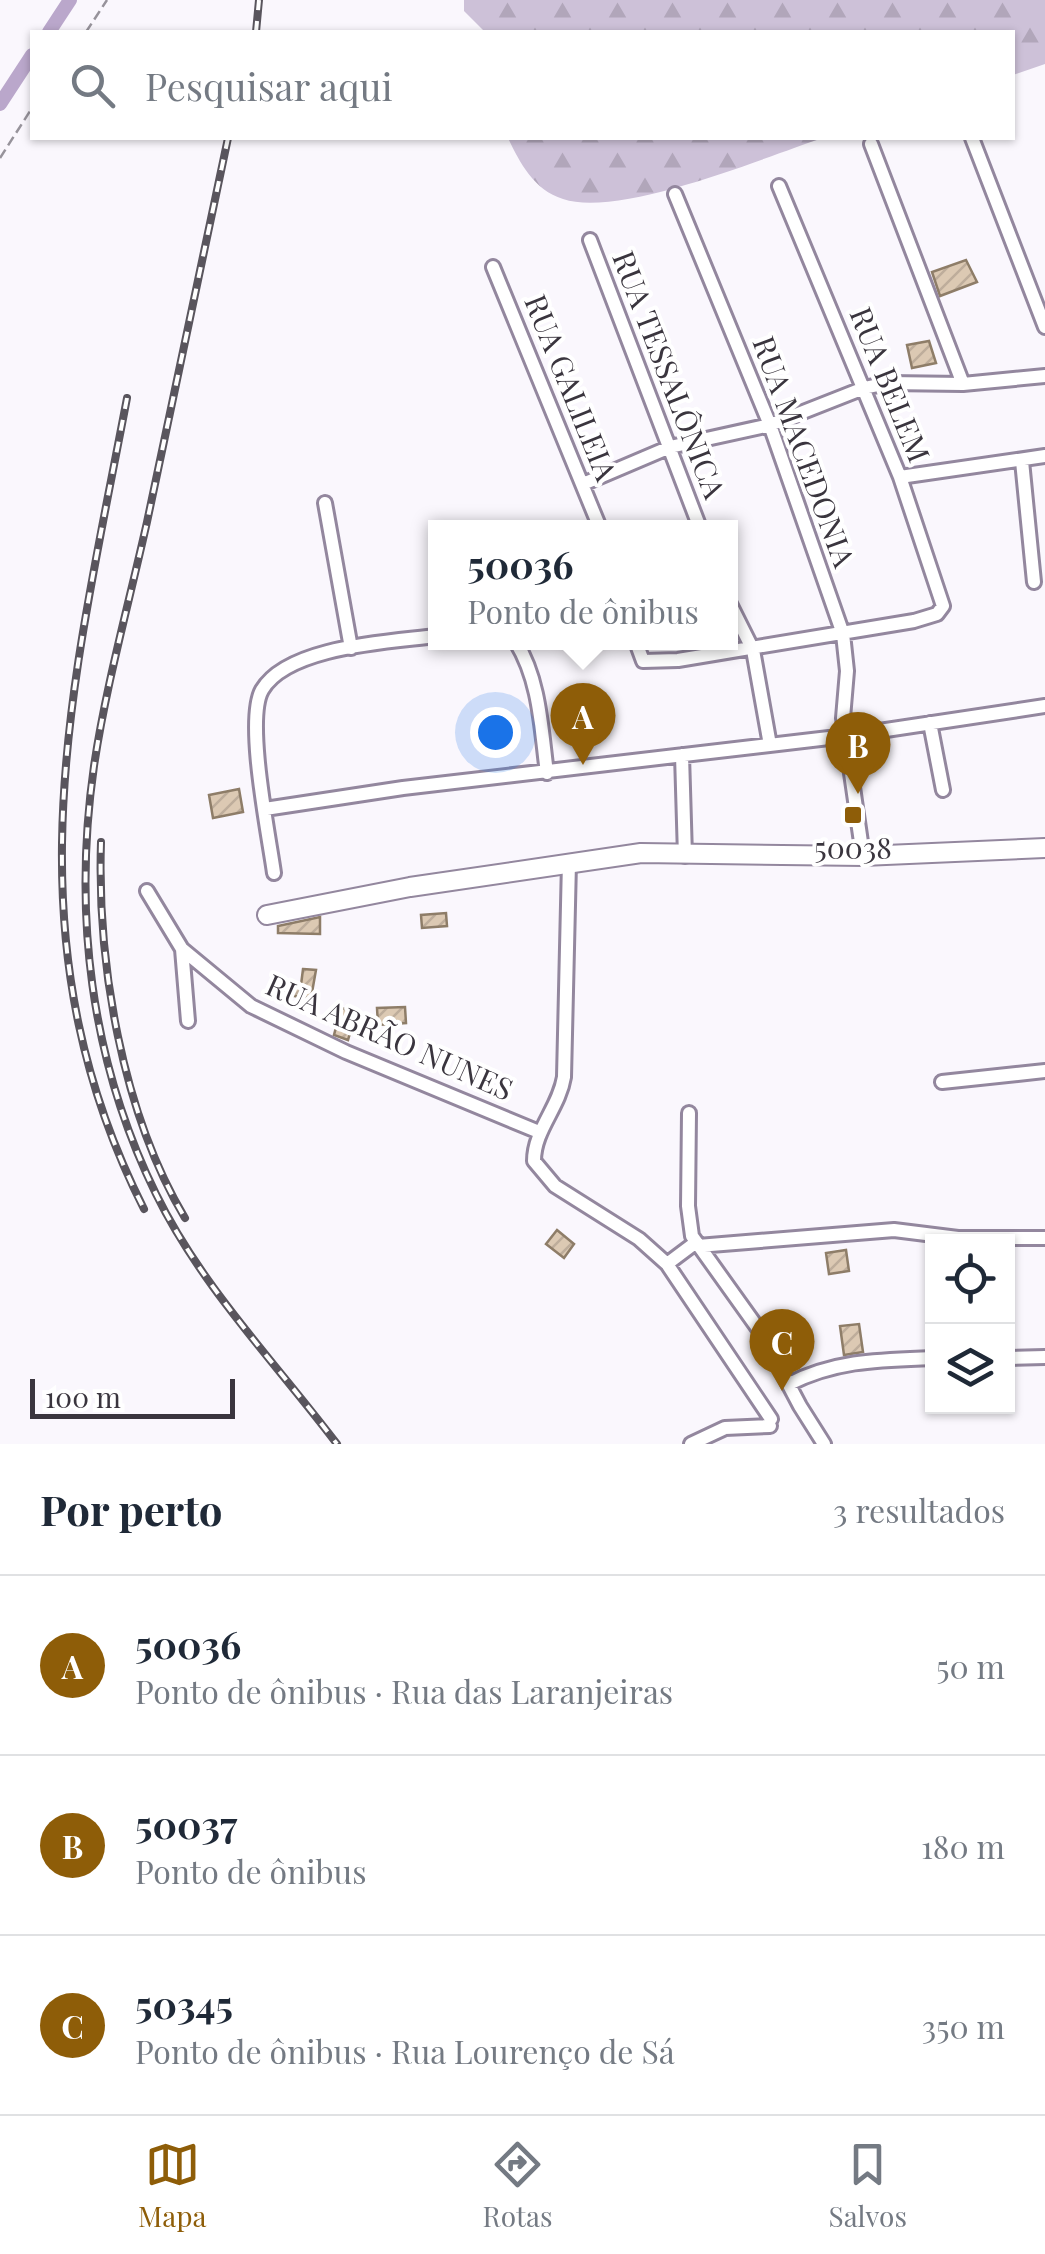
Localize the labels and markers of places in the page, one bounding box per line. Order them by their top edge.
pin: A [550,682,616,765]
pin: B [826,712,890,794]
marker: 50038 [842,804,864,826]
place label: 50038 [814,827,892,867]
pin: C [750,1308,814,1391]

